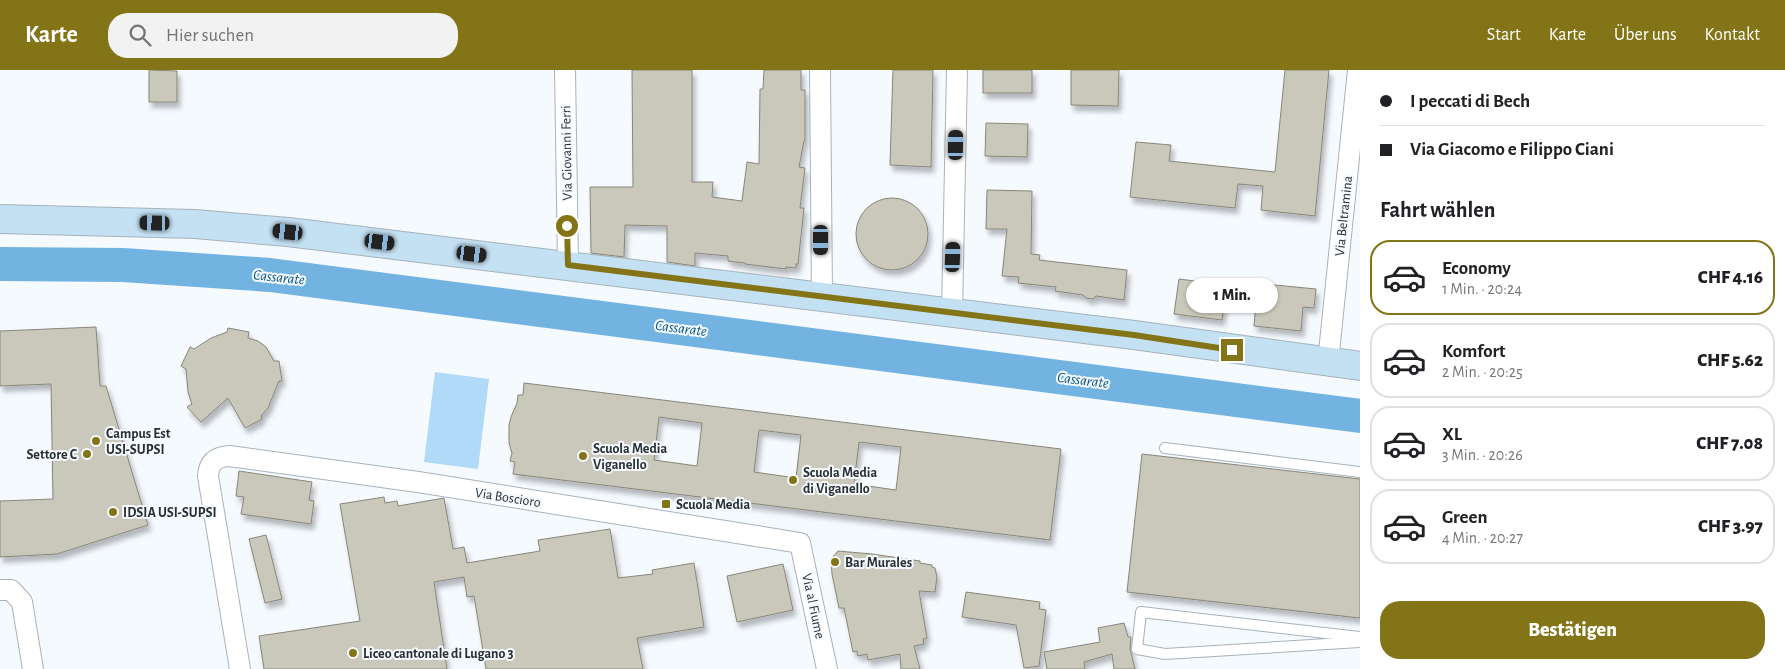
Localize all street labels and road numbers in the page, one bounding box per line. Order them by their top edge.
street label: Via Giovanni Ferri [559,105,575,201]
street label: Via Beltramina [1333,175,1355,257]
street label: Via Boscioro [474,486,542,510]
street label: Via al Fiume [799,572,827,640]

